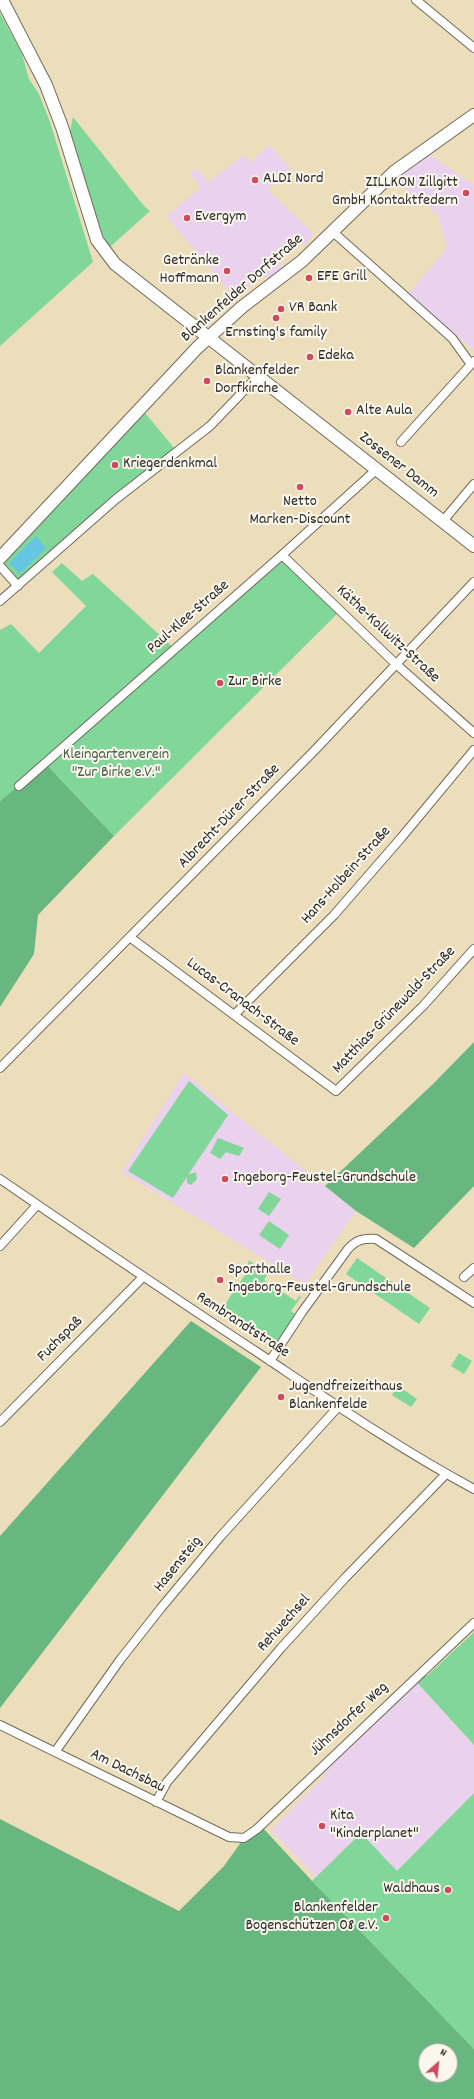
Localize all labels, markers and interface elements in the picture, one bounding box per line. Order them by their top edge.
place label: ALDI Nord [263,170,324,190]
place label: ZILLKON Zillgitt GmbH Kontaktfedern [332,174,458,212]
marker: ALDI Nord [250,175,260,185]
marker: ZILLKON Zillgitt GmbH Kontaktfedern [461,188,471,198]
place label: Evergym [195,208,246,228]
marker: Evergym [182,213,192,223]
street label: Blankenfelder Dorfstraße [178,231,308,347]
place label: Getränke Hoffmann [160,252,219,290]
marker: Getränke Hoffmann [222,266,232,276]
place label: EFE Grill [317,268,367,288]
marker: EFE Grill [304,273,314,283]
place label: VR Bank [289,299,337,319]
marker: VR Bank [276,304,286,314]
marker: Ernsting's family [271,313,281,323]
place label: Ernsting's family [225,324,327,344]
place label: Edeka [318,347,354,367]
marker: Edeka [305,352,315,362]
place label: Blankenfelder Dorfkirche [215,362,299,400]
marker: Blankenfelder Dorfkirche [202,376,212,386]
place label: Alte Aula [356,402,412,422]
marker: Alte Aula [343,407,353,417]
street label: Zossener Damm [354,429,442,503]
place label: Kriegerdenkmal [123,455,217,475]
marker: Kriegerdenkmal [110,460,120,470]
marker: Netto Marken-Discount [295,482,305,492]
place label: Netto Marken-Discount [250,493,350,531]
street label: Paul-Klee-Straße [144,577,234,659]
street label: Käthe-Kollwitz-Straße [331,582,443,688]
place label: Zur Birke [228,673,282,693]
marker: Zur Birke [215,678,225,688]
park label: Kleingartenverein "Zur Birke e.V." [63,746,169,784]
street label: Albrecht-Dürer-Straße [175,761,285,873]
street label: Hans-Holbein-Straße [298,823,396,929]
street label: Matthias-Grünewald-Straße [329,943,461,1079]
street label: Lucas-Cranach-Straße [182,954,302,1052]
place label: Ingeborg-Feustel-Grundschule [233,1169,416,1189]
marker: Ingeborg-Feustel-Grundschule [220,1174,230,1184]
place label: Sporthalle Ingeborg-Feustel-Grundschule [228,1261,411,1299]
marker: Sporthalle Ingeborg-Feustel-Grundschule [215,1275,225,1285]
street label: Rembrandtstraße [192,1289,292,1363]
street label: Fuchspaß [34,1313,88,1367]
place label: Jugendfreizeithaus Blankenfelde [289,1378,403,1416]
marker: Jugendfreizeithaus Blankenfelde [276,1392,286,1402]
street label: Hasensteig [151,1533,207,1597]
street label: Rehwechsel [254,1591,316,1657]
street label: Jühnsdorfer Weg [307,1679,393,1761]
street label: Am Dachsbau [86,1746,168,1798]
place label: Kita "Kinderplanet" [330,1807,419,1845]
marker: Kita "Kinderplanet" [317,1821,327,1831]
place label: Waldhaus [384,1880,440,1900]
marker: Waldhaus [443,1885,453,1895]
place label: Blankenfelder Bogenschützen 08 e.V. [246,1899,378,1937]
marker: Blankenfelder Bogenschützen 08 e.V. [381,1913,391,1923]
north arrow [418,2043,458,2083]
text: N [437,2045,449,2062]

